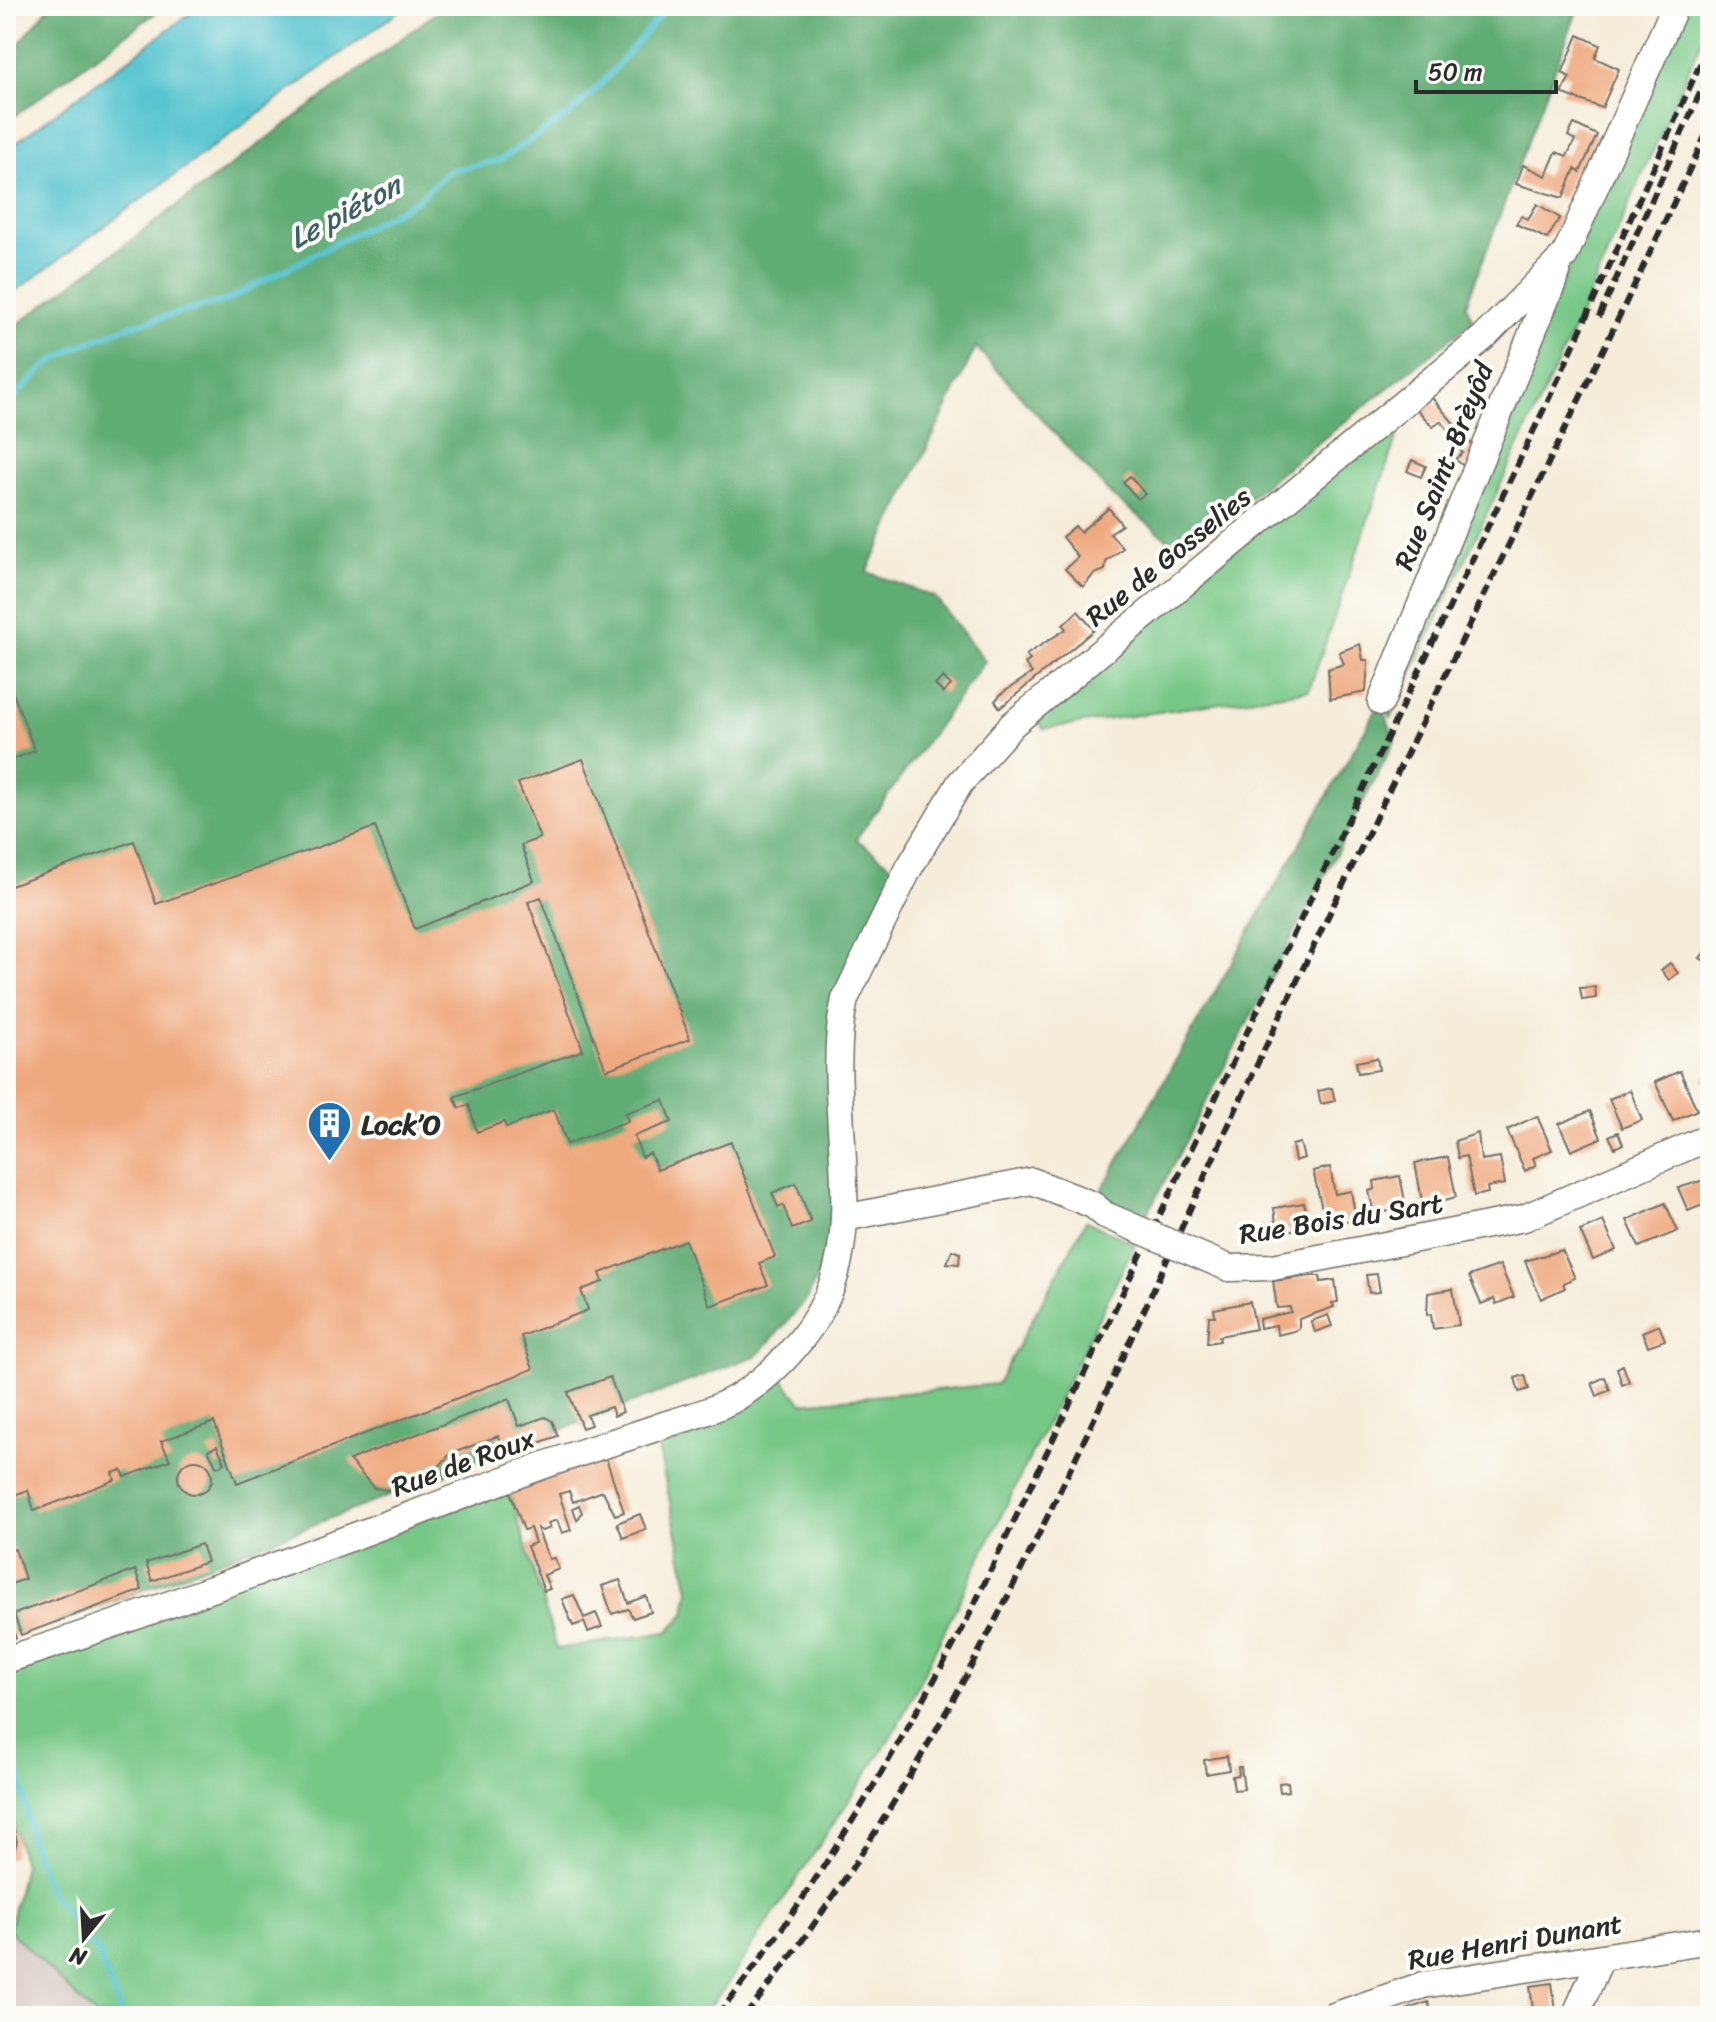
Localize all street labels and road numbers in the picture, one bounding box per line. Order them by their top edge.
street label: Rue Saint-Brèyôd [1379,353,1508,578]
street label: Rue de Gosselies [1074,474,1263,639]
street label: Rue Bois du Sart [1236,1178,1447,1259]
street label: Rue de Roux [384,1414,543,1511]
street label: Rue Henri Dunant [1404,1899,1626,1984]

